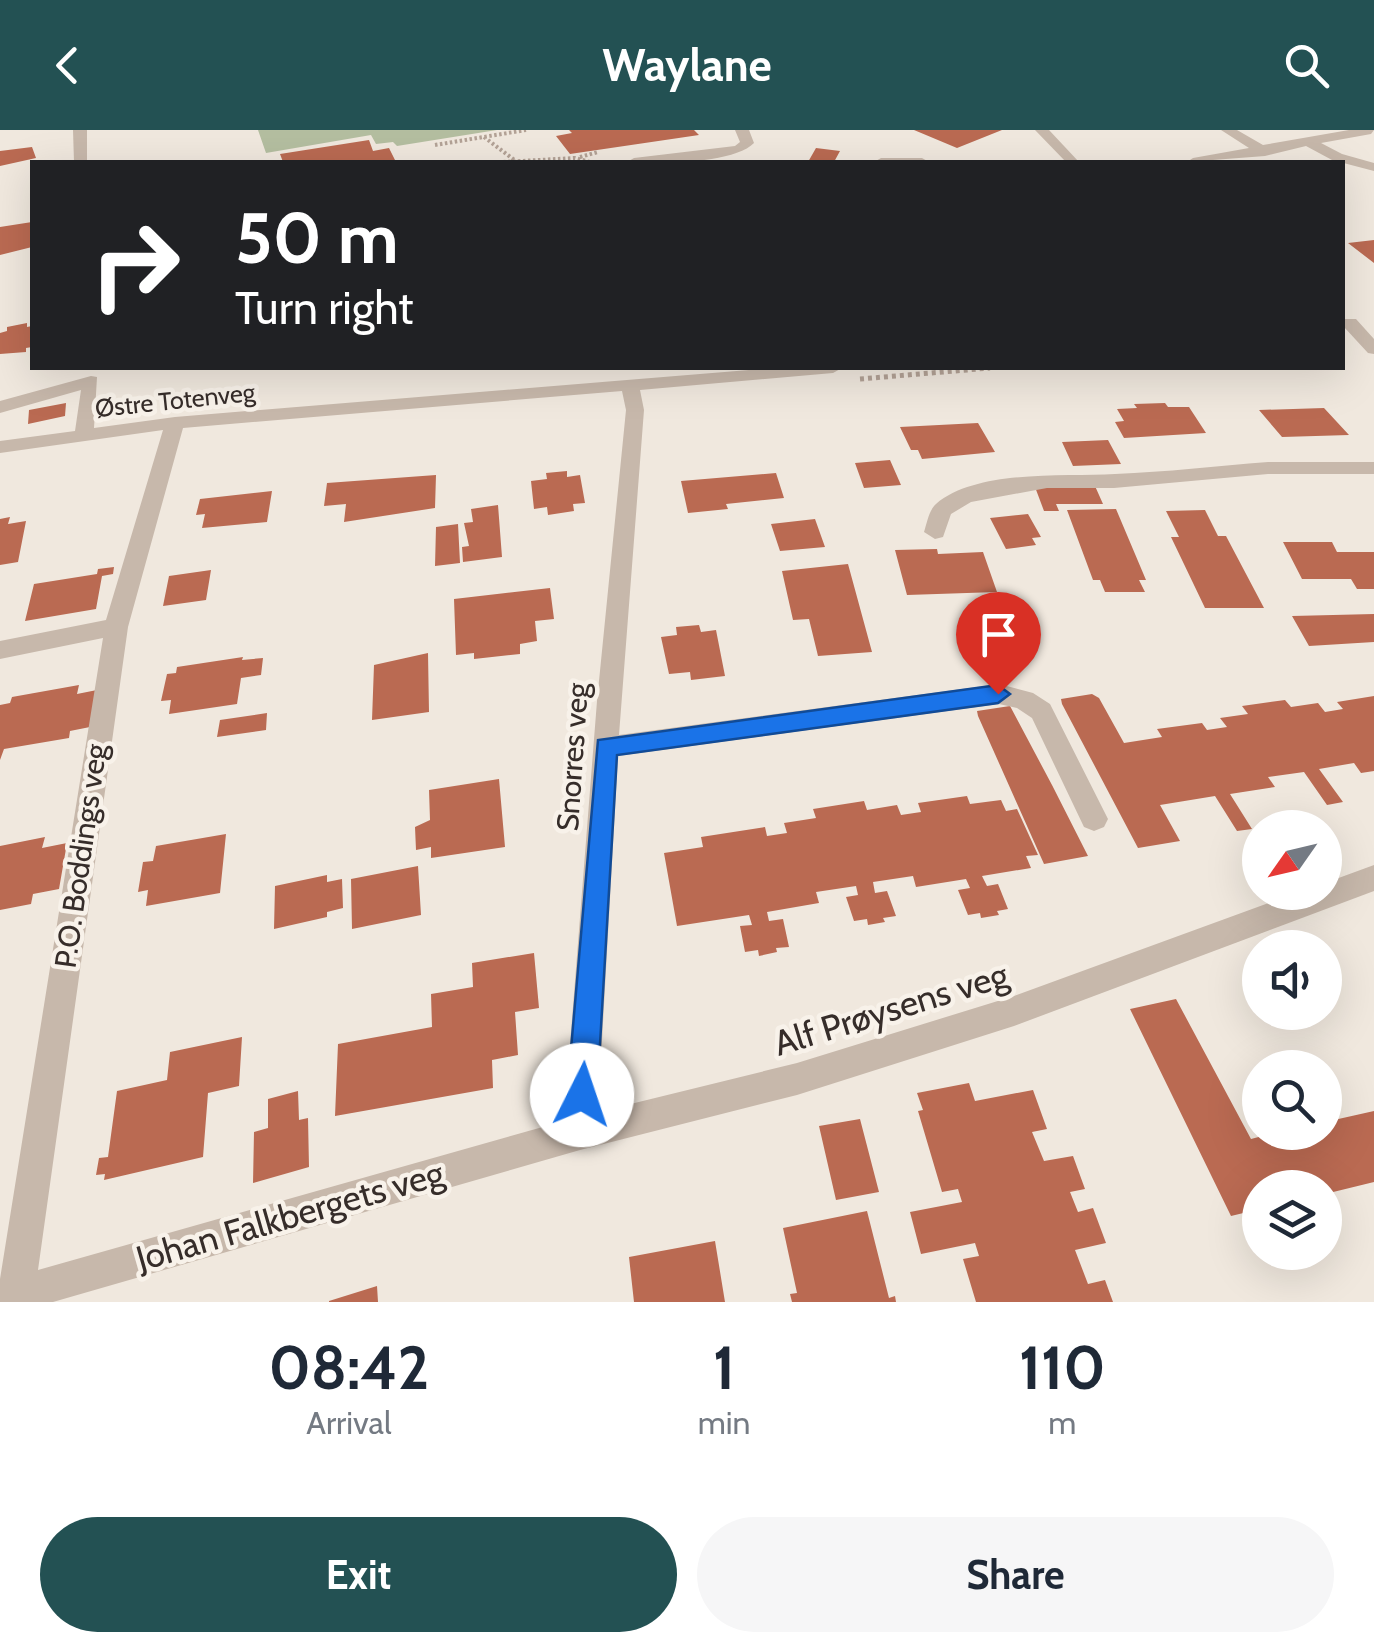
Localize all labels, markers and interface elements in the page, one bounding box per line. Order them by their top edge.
icon: back [40,38,95,93]
text: Waylane [602,38,772,92]
icon: search [1279,38,1334,93]
text: 50 m [235,195,399,281]
icon: right [70,200,200,330]
text: Turn right [235,281,414,335]
street label: Østre Totenveg [93,377,257,423]
pin [956,592,1041,695]
icon: arrive [971,607,1026,662]
street label: Snorres veg [549,681,596,832]
street label: P.O. Boddings veg [46,740,115,970]
north arrow [1242,810,1342,910]
map controls [1242,810,1342,1270]
button: sound [1242,930,1342,1030]
street label: Alf Prøysens veg [769,952,1014,1065]
position arrow [530,1043,634,1147]
button: search [1242,1050,1342,1150]
street label: Johan Falkbergets veg [130,1151,449,1280]
button: layers [1242,1170,1342,1270]
text: 08:42 [268,1331,429,1404]
text: 1 [713,1331,735,1404]
text: 110 [1019,1331,1106,1404]
text: Arrival [306,1403,391,1442]
text: min [698,1403,751,1442]
text: m [1048,1403,1076,1442]
button: Exit [40,1517,677,1632]
button: Share [697,1517,1334,1632]

